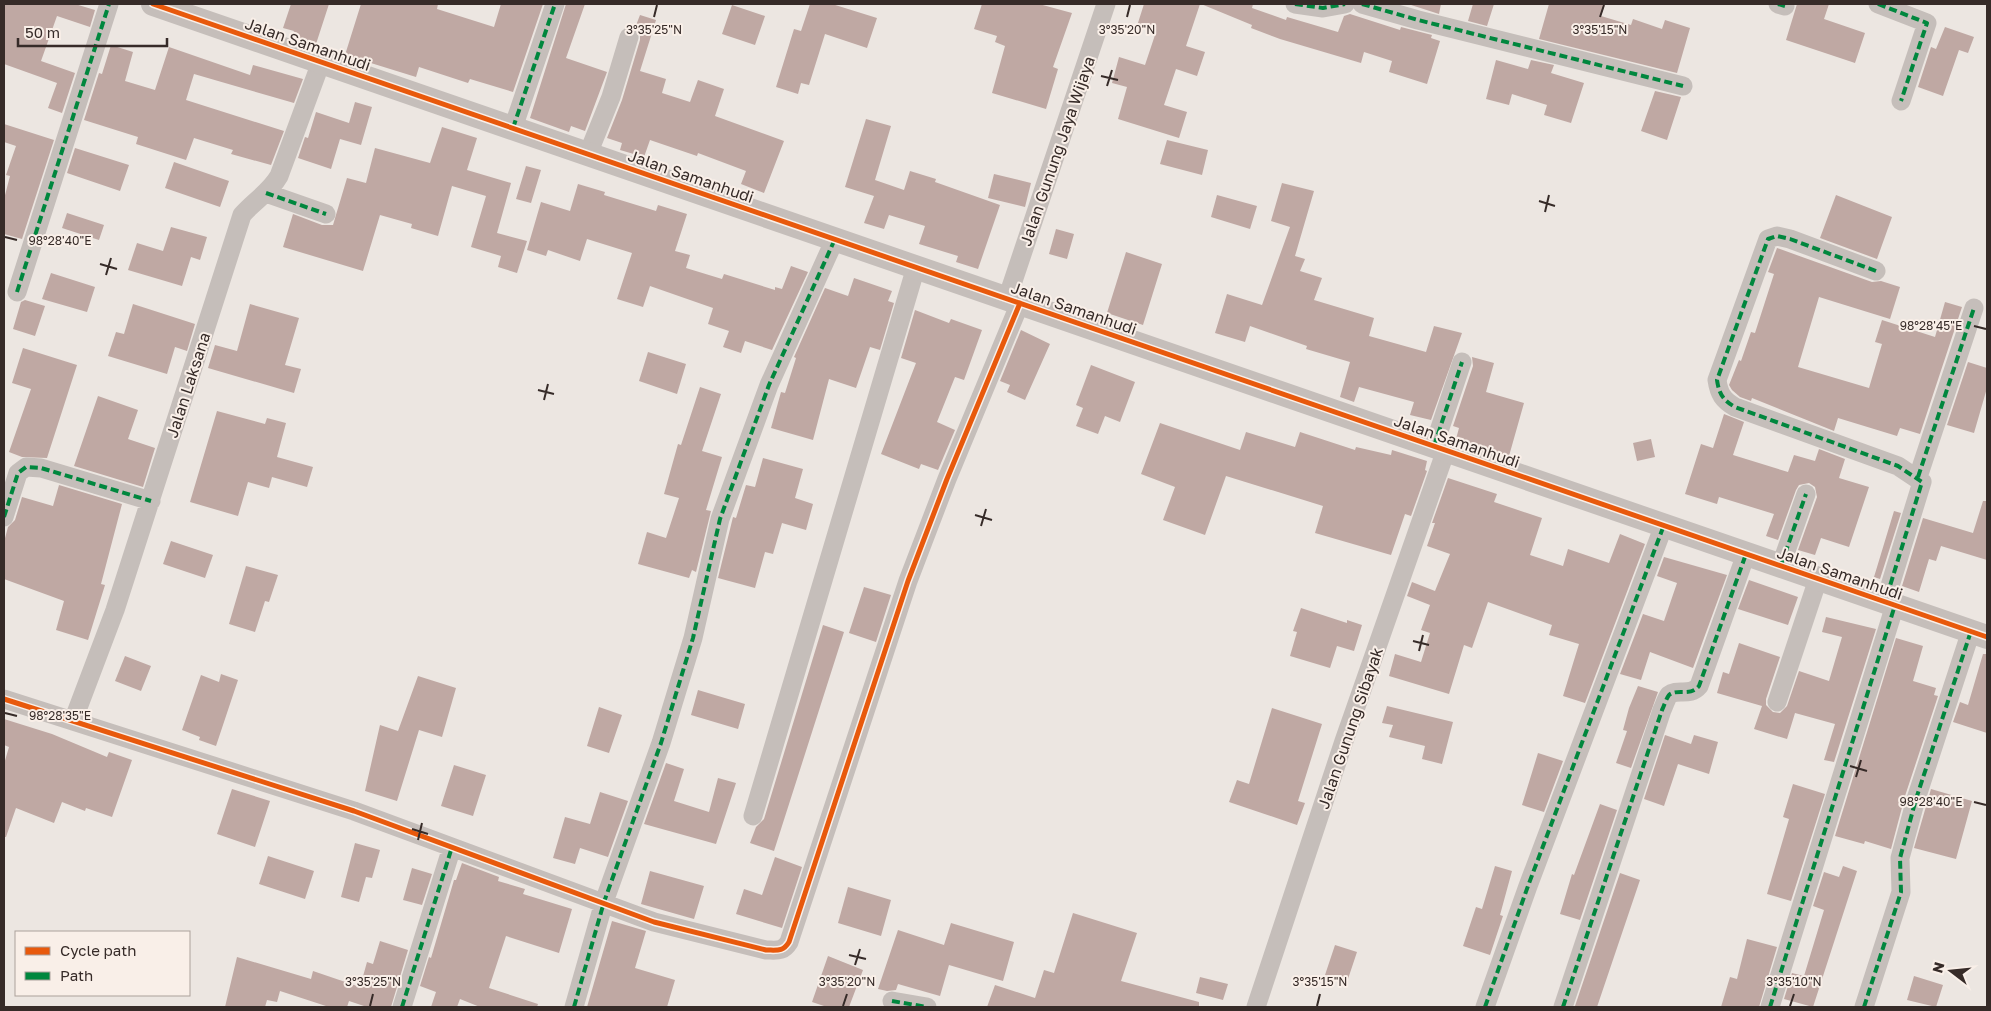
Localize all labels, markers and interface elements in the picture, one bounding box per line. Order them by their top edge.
street label: Jalan Samanhudi [242,13,374,75]
scale bar [18,15,166,47]
text: 3°35'25"N [626,22,682,37]
text: 3°35'20"N [1099,22,1155,37]
text: 3°35'15"N [1573,22,1627,37]
text: 50 m [25,23,60,41]
street label: Jalan Gunung Jaya Wijaya [1015,53,1099,249]
street label: Jalan Samanhudi [625,145,757,207]
text: 98°28'40"E [29,233,91,248]
street label: Jalan Samanhudi [1008,277,1140,339]
text: 98°28'45"E [1900,318,1962,333]
street label: Jalan Laksana [162,330,214,440]
street label: Jalan Samanhudi [1391,410,1523,472]
street label: Jalan Samanhudi [1774,542,1906,604]
street label: Jalan Gunung Sibayak [1313,645,1387,811]
text: 98°28'35"E [29,708,91,723]
text: 98°28'40"E [1900,794,1962,809]
legend [15,931,190,996]
text: Cycle path [60,941,136,959]
north arrow [1926,946,1976,996]
text: N [1928,960,1948,975]
text: Path [60,966,93,984]
text: 3°35'25"N [345,974,401,989]
text: 3°35'20"N [819,974,875,989]
text: 3°35'15"N [1293,974,1347,989]
text: 3°35'10"N [1766,974,1822,989]

